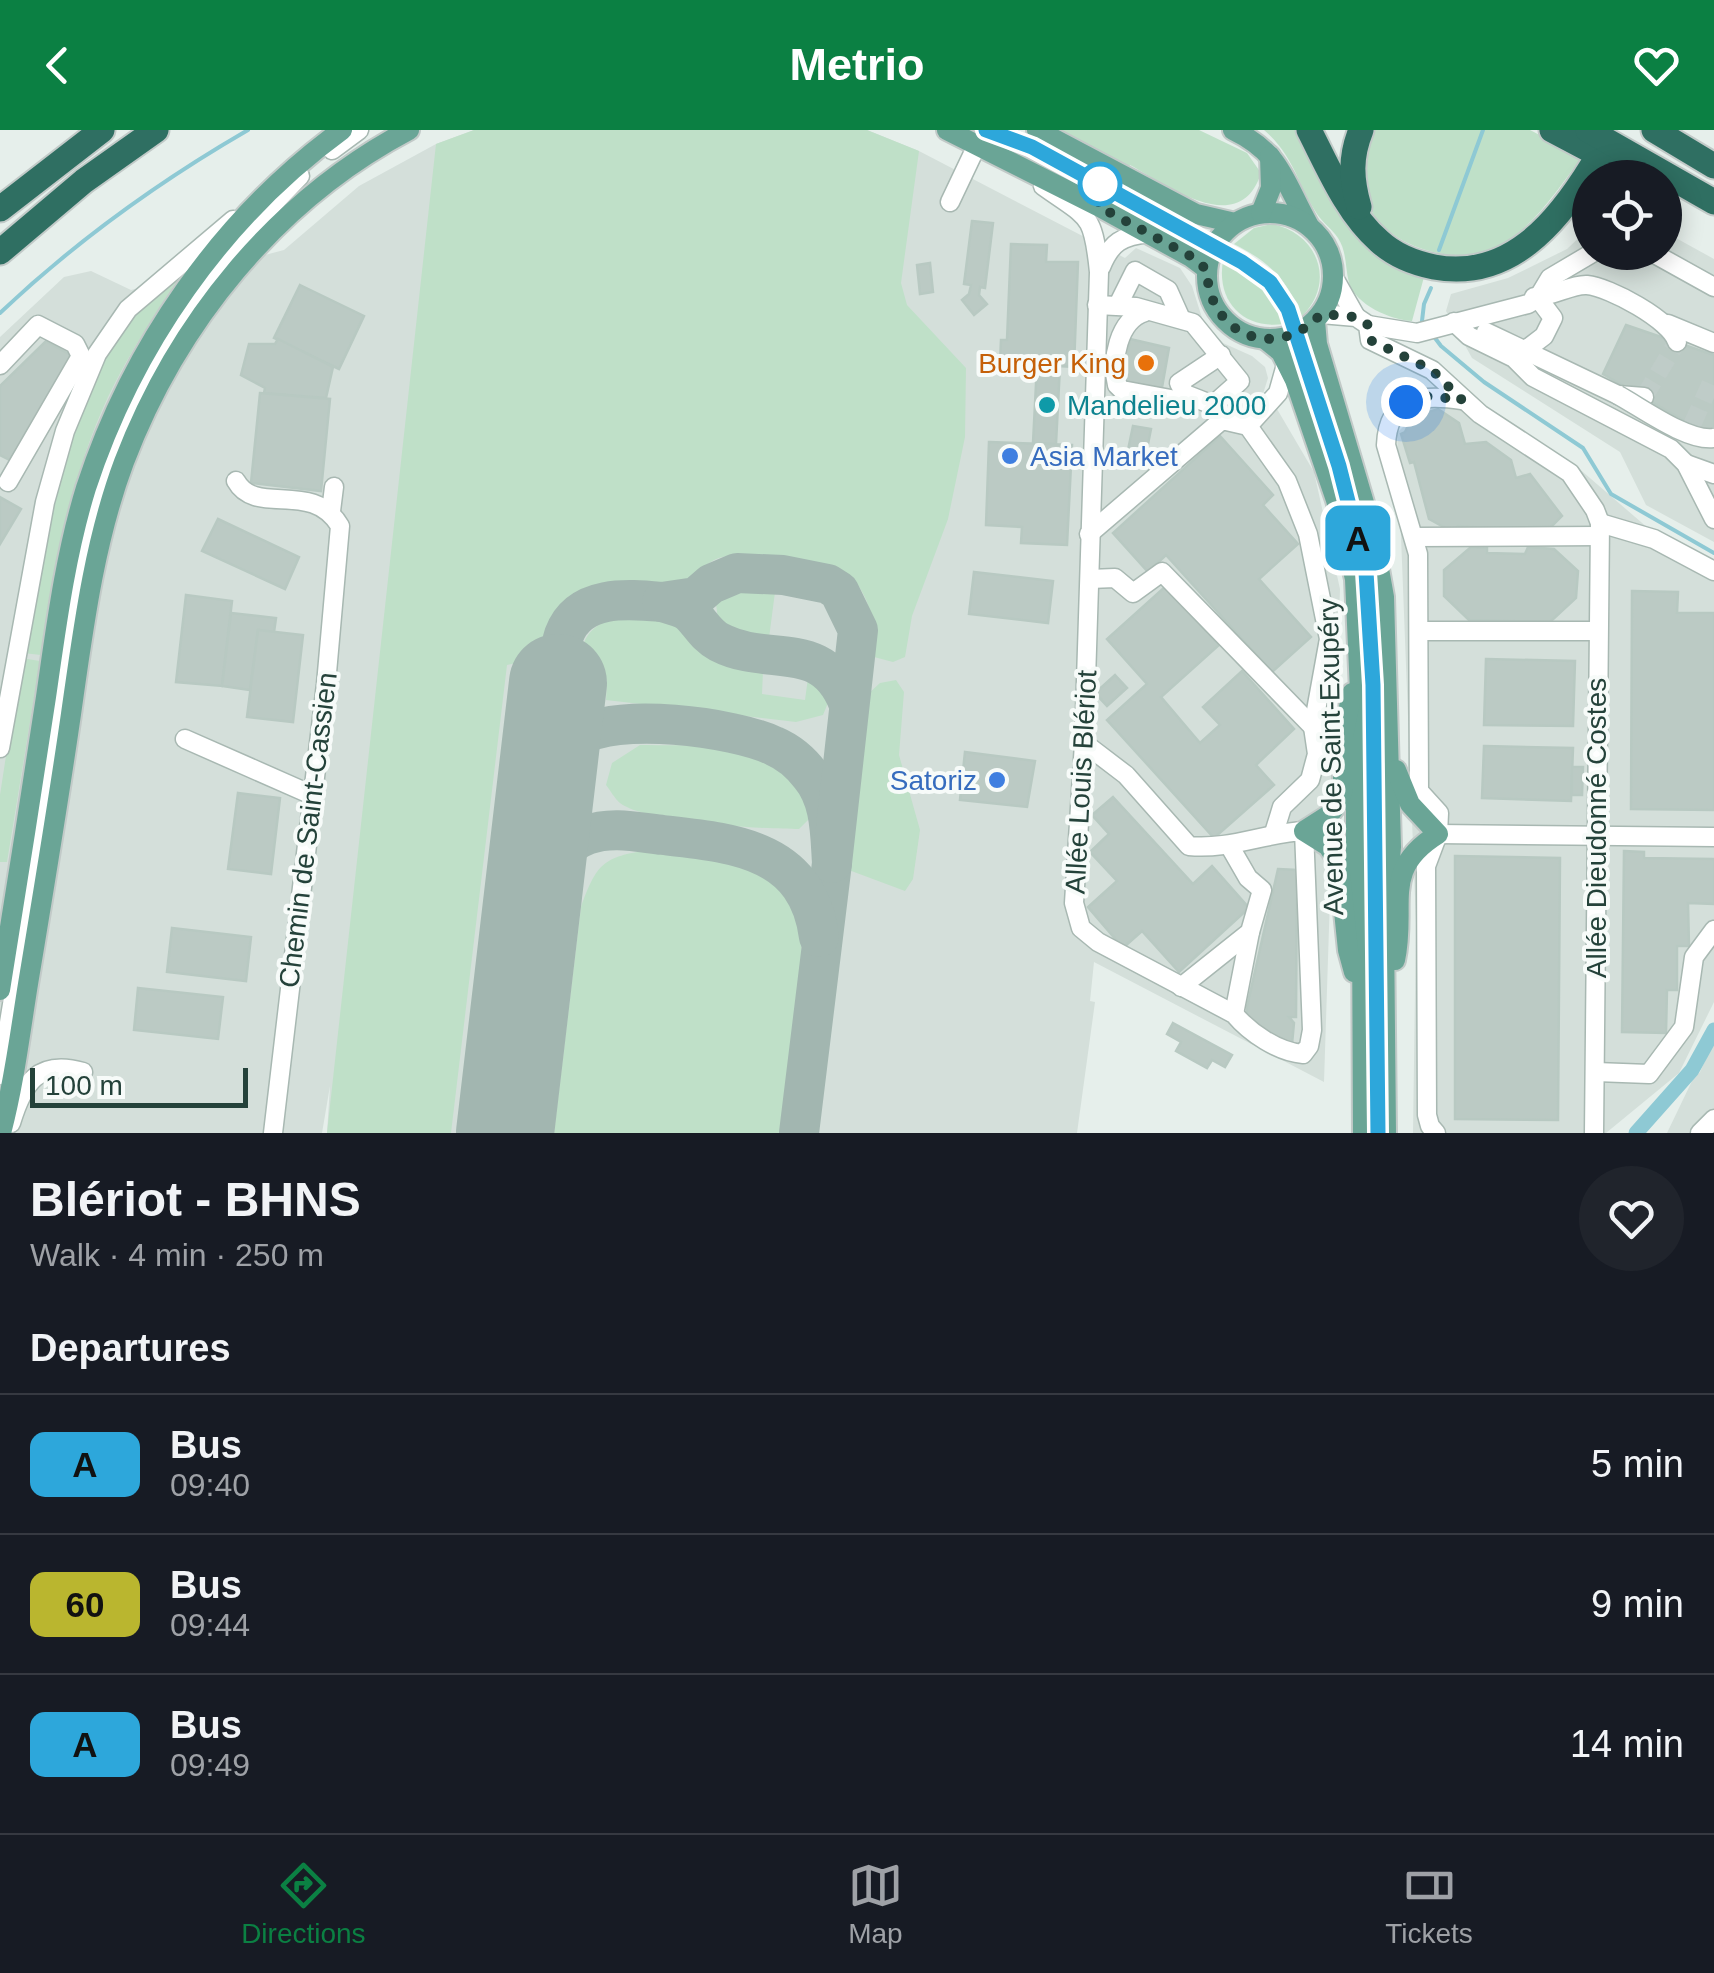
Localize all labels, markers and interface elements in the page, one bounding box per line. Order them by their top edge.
icon: back [30,38,85,93]
icon: heart [1629,38,1684,93]
text: Metrio [790,39,925,90]
map controls [1572,160,1682,270]
button: locate [1572,160,1682,270]
unlabelled marker [1079,163,1121,205]
place label: Burger King [978,348,1126,379]
marker: Burger King [1135,352,1157,374]
your location [1381,377,1431,427]
place label: Mandelieu 2000 [1067,390,1266,421]
marker: Mandelieu 2000 [1036,394,1058,416]
place label: Asia Market [1030,441,1178,472]
marker: Asia Market [999,445,1021,467]
line badge: A [1326,506,1390,570]
text: A [1345,519,1371,558]
street label: Avenue de Saint-Exupéry [1313,598,1349,916]
street label: Allée Louis Blériot [1060,669,1102,895]
street label: Chemin de Saint-Cassien [273,671,343,989]
street label: Allée Dieudonné Costes [1581,678,1612,978]
place label: Satoriz [890,765,977,796]
marker: Satoriz [986,769,1008,791]
scale bar [30,1063,248,1108]
text: 100 m [45,1070,123,1101]
button: heart [1579,1166,1684,1271]
text: Blériot - BHNS [30,1173,361,1226]
text: Walk · 4 min · 250 m [30,1237,324,1273]
text: Departures [30,1327,231,1369]
text: Bus [170,1424,242,1466]
text: 5 min [1591,1443,1684,1485]
text: A [72,1445,98,1484]
text: 09:40 [170,1467,250,1503]
text: Bus [170,1564,242,1606]
text: 9 min [1591,1583,1684,1625]
text: 60 [66,1585,104,1624]
text: 09:44 [170,1607,250,1643]
text: Bus [170,1704,242,1746]
text: 14 min [1570,1723,1684,1765]
text: A [72,1725,98,1764]
text: 09:49 [170,1747,250,1783]
tab: Directions [241,1858,366,1950]
tab: Map [848,1858,903,1950]
tab: Tickets [1385,1858,1473,1950]

